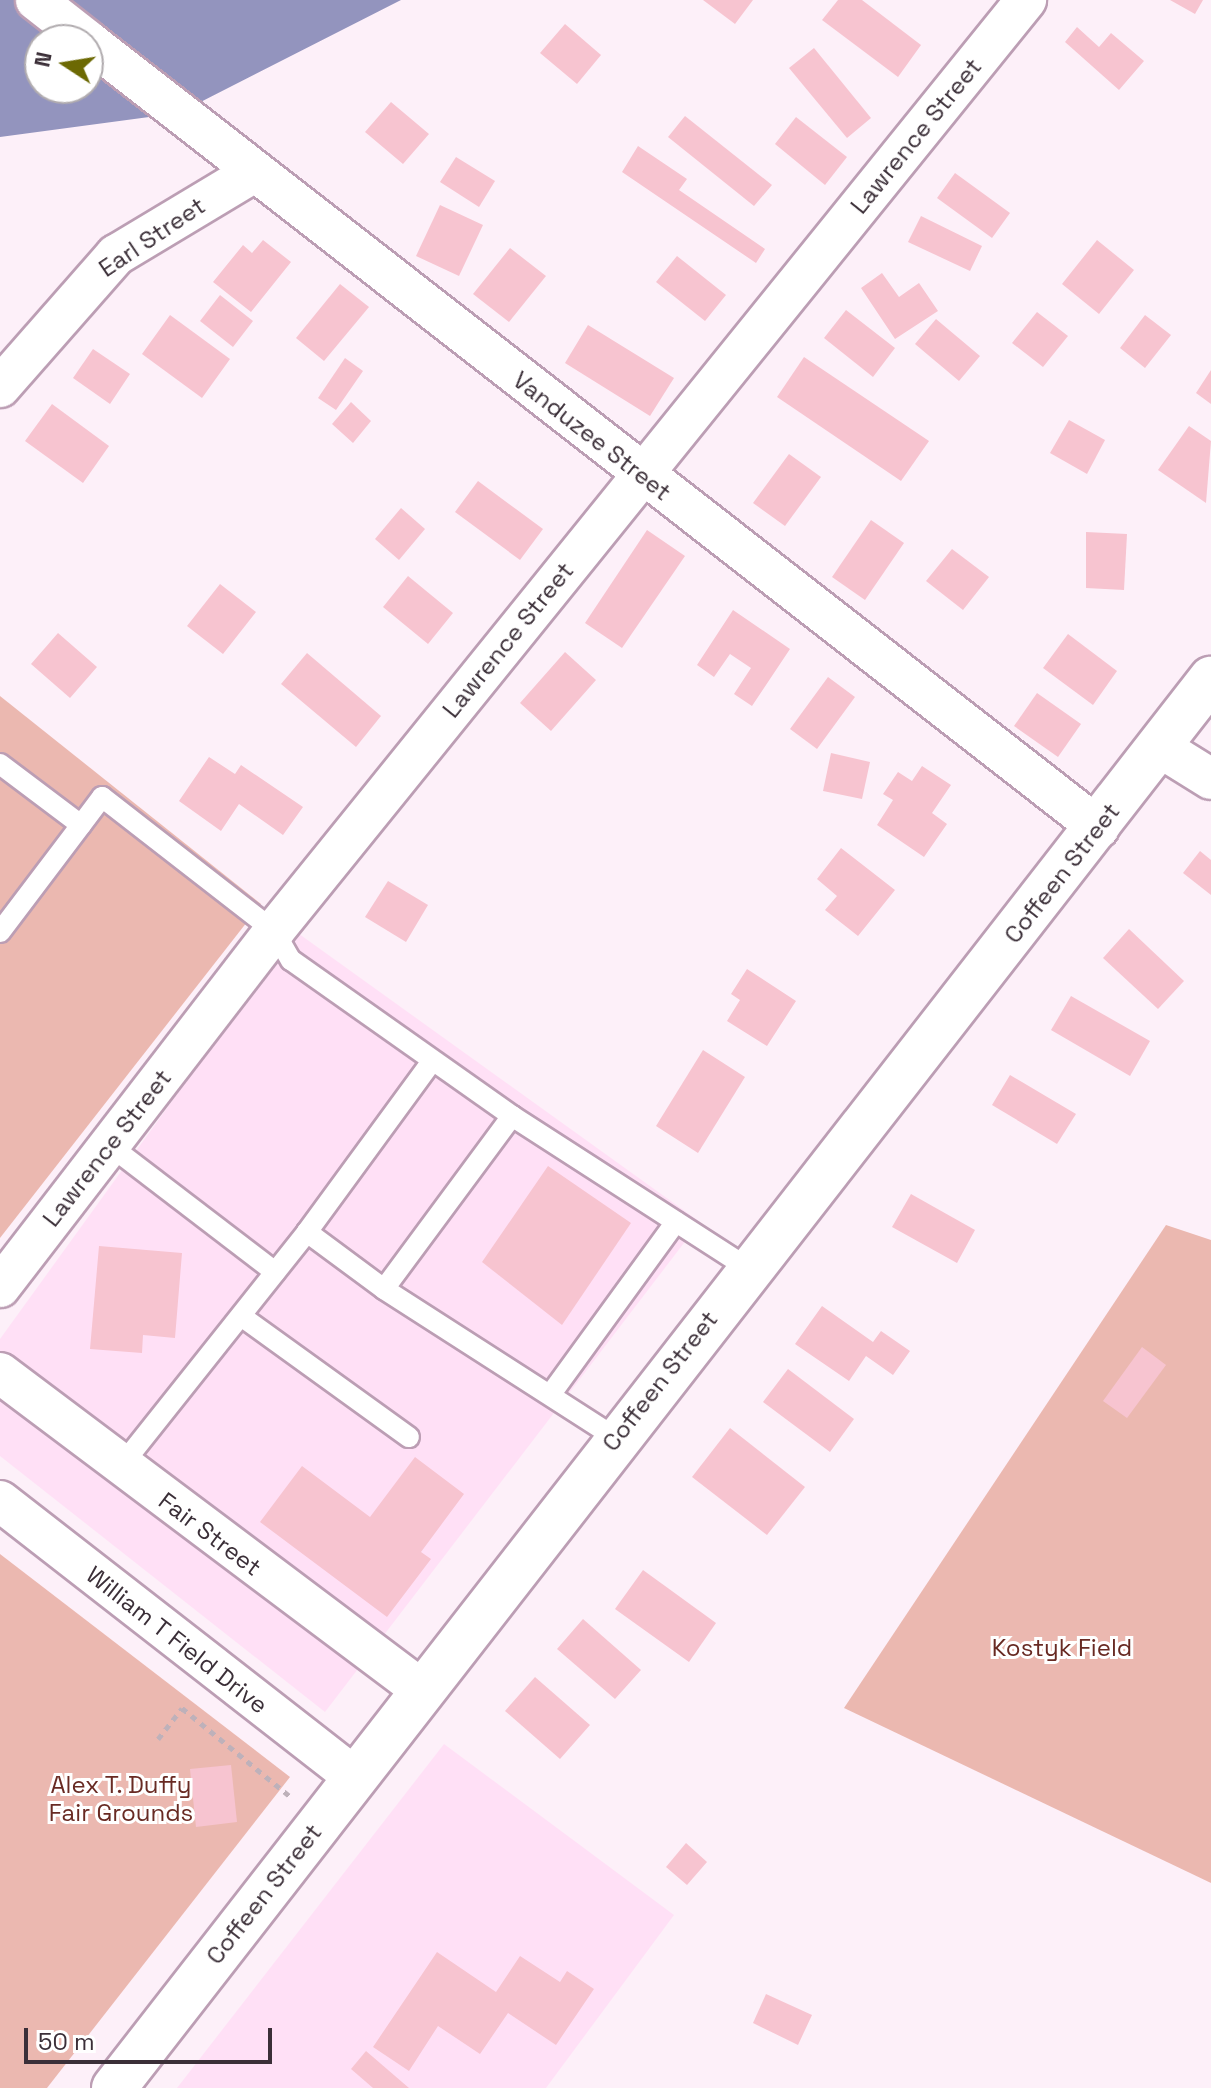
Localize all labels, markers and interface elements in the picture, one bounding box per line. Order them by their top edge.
north arrow [24,24,104,104]
text: N [27,49,58,70]
street label: Lawrence Street [845,53,987,219]
street label: Earl Street [93,191,211,283]
street label: Vanduzee Street [507,365,677,507]
street label: Lawrence Street [437,557,579,723]
street label: Coffeen Street [998,797,1126,949]
street label: Lawrence Street [37,1064,177,1232]
street label: Coffeen Street [596,1305,724,1457]
street label: Fair Street [153,1486,267,1582]
street label: William T Field Drive [80,1560,274,1720]
park label: Kostyk Field [992,1634,1132,1662]
park label: Alex T. Duffy Fair Grounds [49,1771,193,1827]
street label: Coffeen Street [200,1818,328,1970]
scale bar [28,2012,276,2062]
text: 50 m [38,2026,95,2057]

